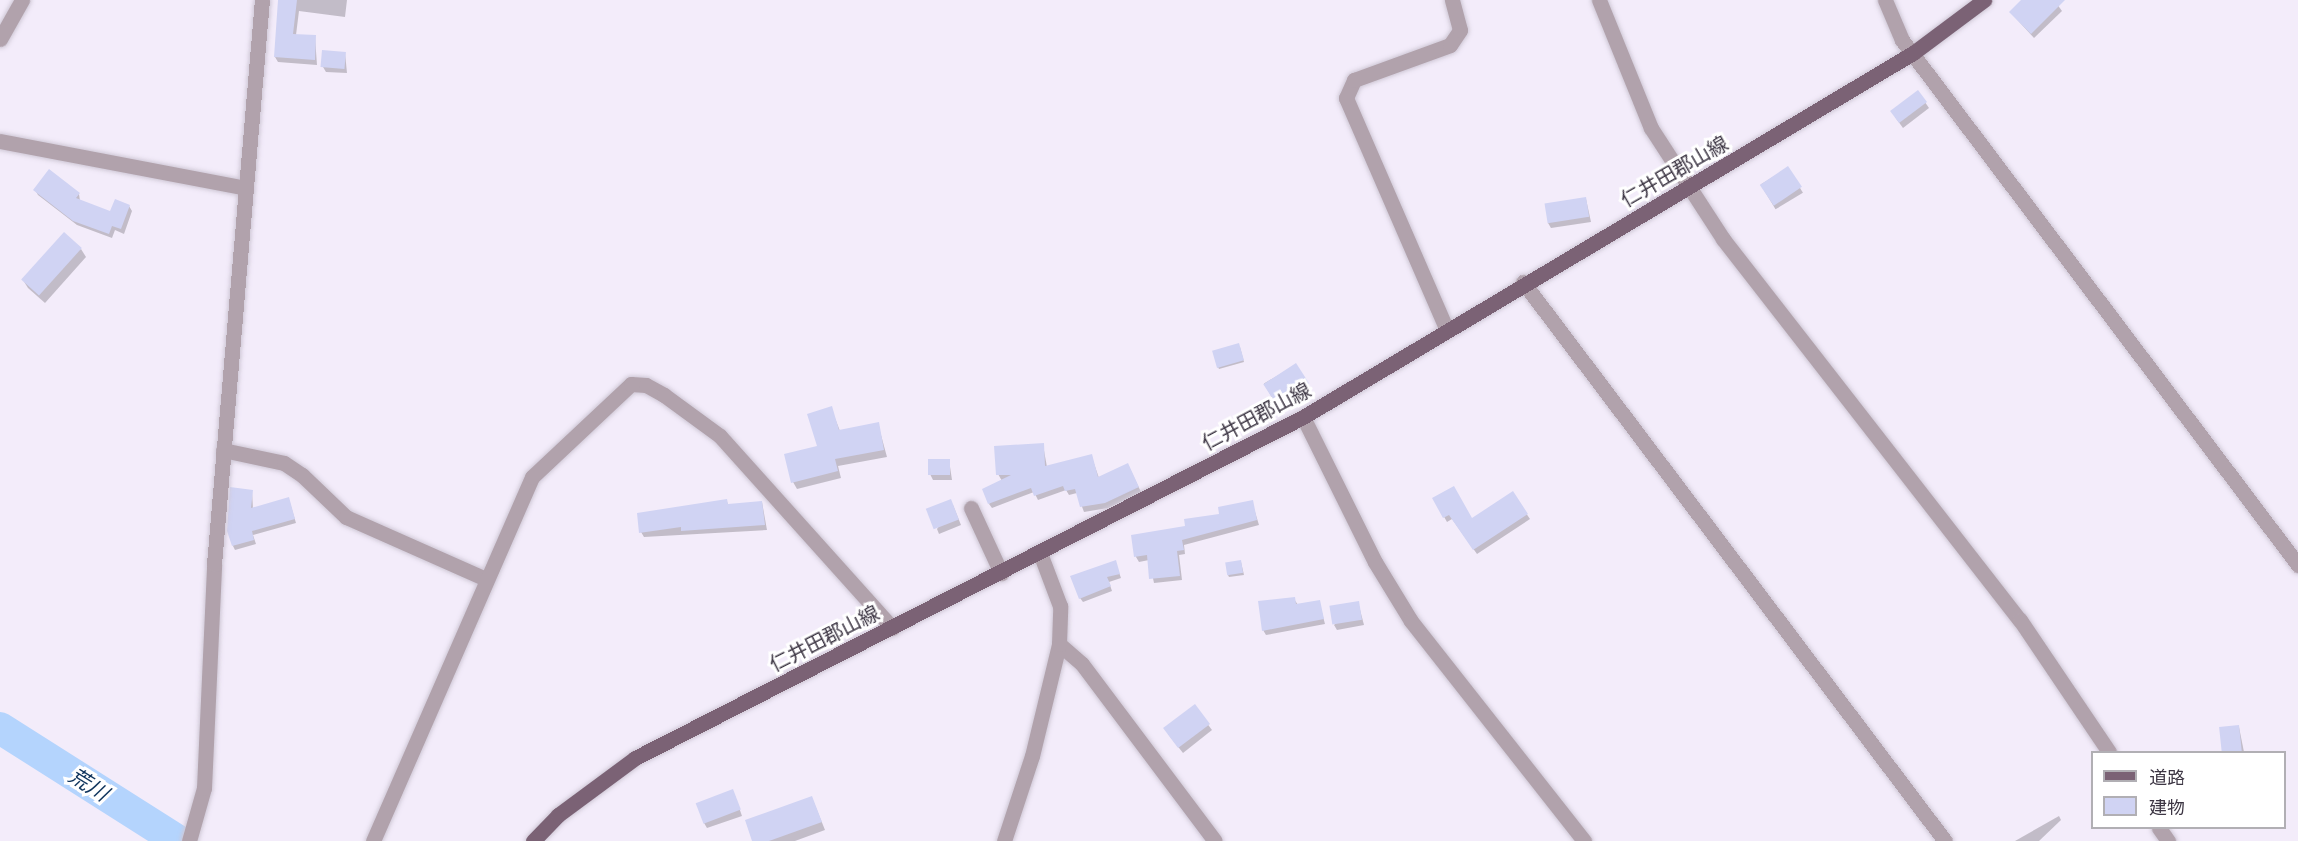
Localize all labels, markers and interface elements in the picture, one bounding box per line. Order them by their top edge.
street label: 仁井田郡山線 [1616,131,1732,211]
street label: 仁井田郡山線 [1197,377,1315,455]
street label: 仁井田郡山線 [765,600,883,676]
legend [2091,751,2286,829]
water label: 荒川 [65,762,113,806]
text: 道路 [2149,765,2185,789]
text: 建物 [2149,795,2185,819]

